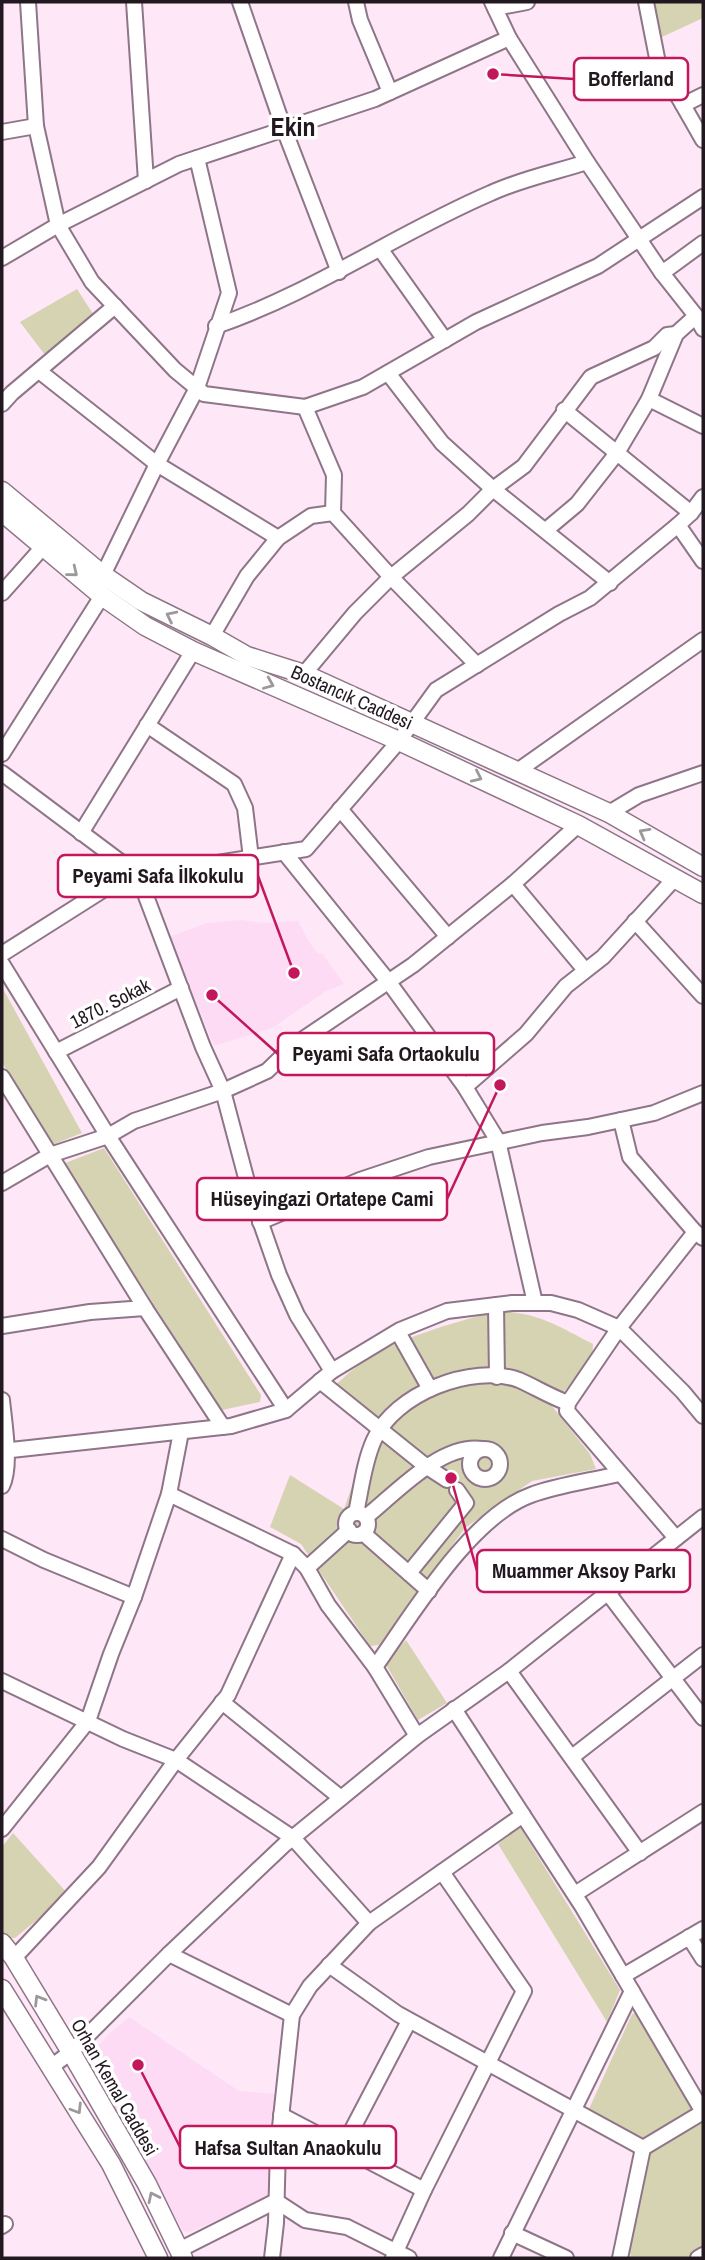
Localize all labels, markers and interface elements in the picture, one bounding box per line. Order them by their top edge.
callout: Bofferland [574,58,688,100]
text: Bofferland [588,64,674,93]
district label: Ekin [270,109,316,144]
one-way arrow [64,564,77,576]
one-way arrow [166,610,178,624]
street label: Bostancık Caddesi [287,659,417,735]
one-way arrow [262,676,274,690]
one-way arrow [470,769,482,783]
one-way arrow [639,827,652,841]
callout: Peyami Safa İlkokulu [58,855,258,897]
text: Peyami Safa İlkokulu [72,861,244,890]
street label: 1870. Sokak [66,972,155,1034]
callout: Peyami Safa Ortaokulu [278,1033,494,1075]
text: Peyami Safa Ortaokulu [292,1039,480,1068]
callout: Hüseyingazi Ortatepe Cami [197,1178,447,1220]
text: Hüseyingazi Ortatepe Cami [211,1184,433,1213]
callout: Muammer Aksoy Parkı [477,1550,690,1592]
text: Muammer Aksoy Parkı [492,1556,676,1585]
one-way arrow [35,1994,48,2007]
street label: Orhan Kemal Caddesi [65,2014,165,2160]
one-way arrow [69,2102,82,2115]
callout: Hafsa Sultan Anaokulu [180,2126,396,2168]
text: Hafsa Sultan Anaokulu [195,2133,381,2162]
one-way arrow [147,2192,161,2204]

